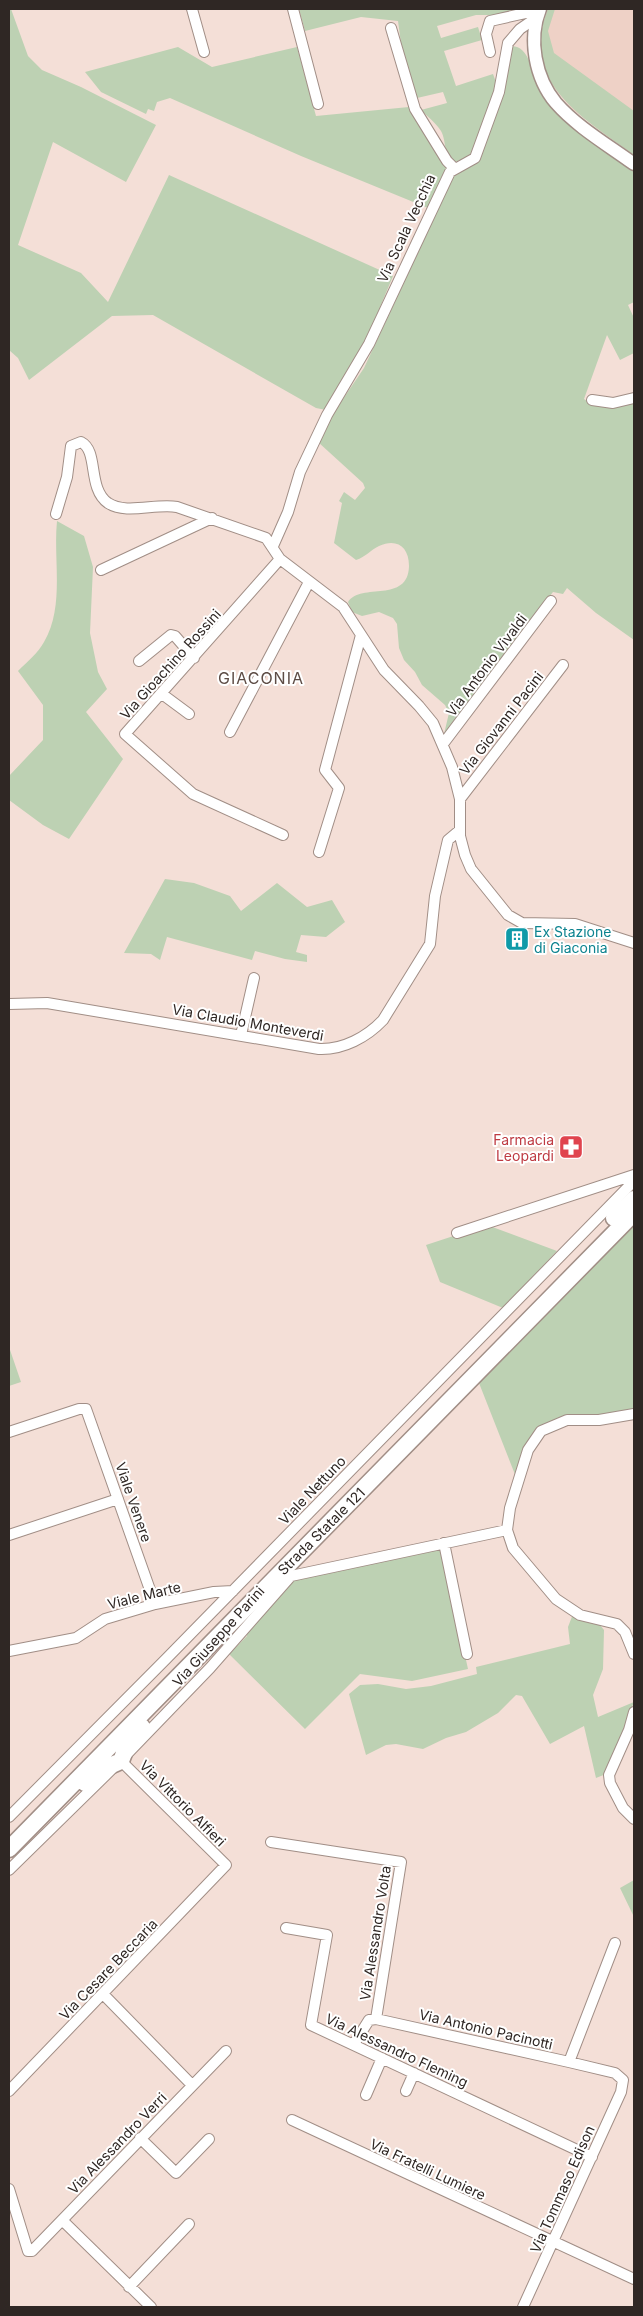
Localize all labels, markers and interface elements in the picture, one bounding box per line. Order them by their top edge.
street label: Via Scala Vecchia [373,171,439,285]
street label: Via Gioachino Rossini [116,605,224,723]
street label: Via Antonio Vivaldi [442,610,530,720]
district label: GIACONIA [218,668,304,688]
street label: Via Giovanni Pacini [455,668,547,778]
place label: Ex Stazione di Giaconia [534,923,611,956]
building icon: Ex Stazione di Giaconia [504,926,530,952]
street label: Via Claudio Monteverdi [171,1000,325,1044]
place label: Farmacia Leopardi [493,1131,554,1164]
pharmacy icon: Farmacia Leopardi [558,1134,584,1160]
street label: Viale Nettuno [275,1452,349,1528]
street label: Viale Venere [112,1460,156,1544]
street label: Strada Statale 121 [274,1484,368,1578]
street label: Viale Marte [106,1578,182,1612]
street label: Via Giuseppe Parini [168,1582,268,1690]
street label: Via Vittorio Alfieri [136,1756,230,1850]
street label: Via Alessandro Volta [356,1864,394,2002]
street label: Via Cesare Beccaria [55,1915,161,2023]
street label: Via Antonio Pacinotti [417,2005,555,2053]
street label: Via Alessandro Fleming [323,2009,471,2091]
street label: Via Alessandro Verri [64,2089,170,2197]
street label: Via Tommaso Edison [526,2123,598,2255]
street label: Via Fratelli Lumiere [367,2135,489,2203]

